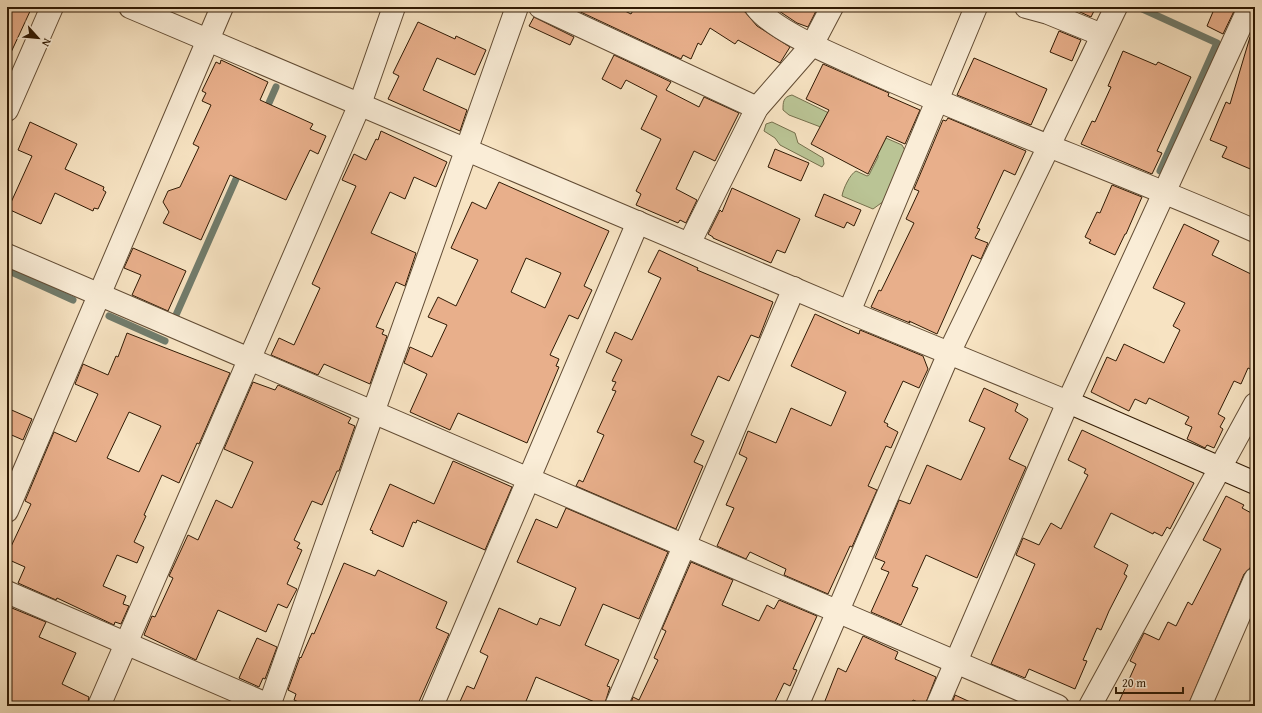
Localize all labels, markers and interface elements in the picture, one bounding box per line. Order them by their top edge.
north arrow [18,18,58,58]
text: N [38,36,56,50]
scale bar [1116,669,1183,695]
text: 20 m [1122,674,1146,691]

